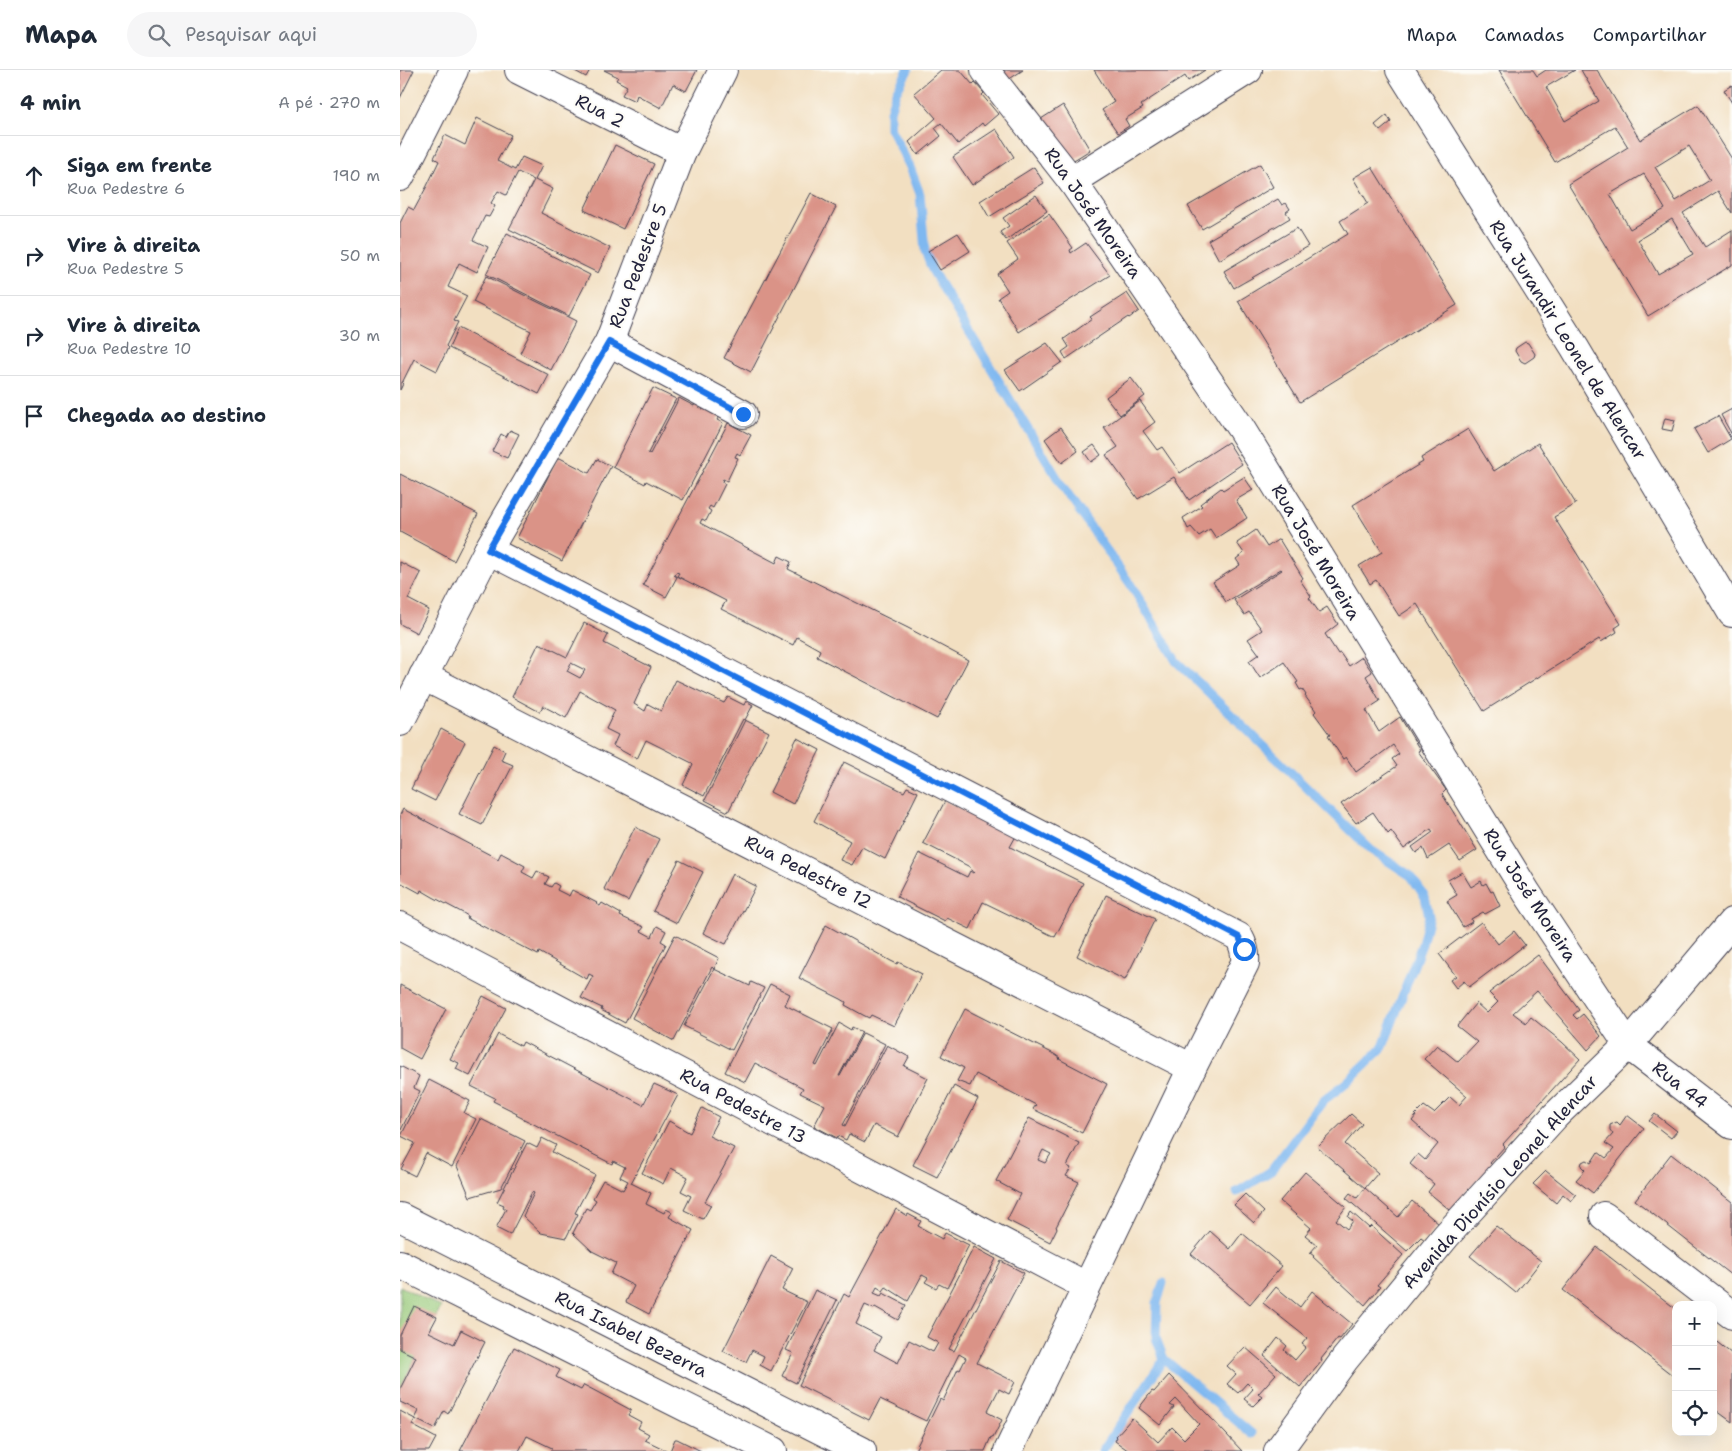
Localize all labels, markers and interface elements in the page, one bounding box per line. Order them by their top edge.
search box [127,12,477,57]
text: Mapa [25,19,97,51]
icon: search [145,21,173,49]
text: Pesquisar aqui [185,22,317,47]
text: Mapa [1407,23,1457,47]
text: Camadas [1485,23,1565,47]
text: Compartilhar [1593,23,1707,47]
street label: Rua 2 [571,88,629,134]
text: 4 min [20,89,81,117]
text: A pé · 270 m [278,92,380,113]
street label: Rua José Moreira [1039,143,1147,283]
text: Siga em frente [67,153,212,178]
icon: ahead [20,162,48,190]
text: 190 m [333,165,380,186]
text: Rua Pedestre 6 [67,178,185,199]
street label: Rua Pedestre 5 [603,200,673,332]
street label: Rua Jurandir Leonel de Alencar [1484,215,1652,465]
text: Vire à direita [67,233,200,258]
icon: right [20,242,48,270]
text: 50 m [340,245,380,266]
text: Rua Pedestre 5 [67,258,184,279]
text: Vire à direita [67,313,200,338]
icon: right [20,322,48,350]
text: 30 m [339,325,380,346]
text: Rua Pedestre 10 [67,338,192,359]
icon: arrive [20,402,48,430]
text: Chegada ao destino [67,403,266,428]
route end [732,403,755,426]
street label: Rua José Moreira [1266,480,1366,624]
street label: Rua José Moreira [1478,824,1582,966]
street label: Rua Pedestre 12 [740,830,876,914]
route start [1233,938,1256,961]
street label: Rua 44 [1647,1056,1713,1114]
street label: Rua Pedestre 13 [676,1063,810,1149]
street label: Avenida Dionísio Leonel Alencar [1397,1070,1603,1294]
street label: Rua Isabel Bezerra [551,1285,711,1383]
map controls [1672,1301,1717,1436]
button: + [1672,1301,1717,1346]
button: − [1672,1346,1717,1391]
button: locate [1672,1391,1717,1436]

